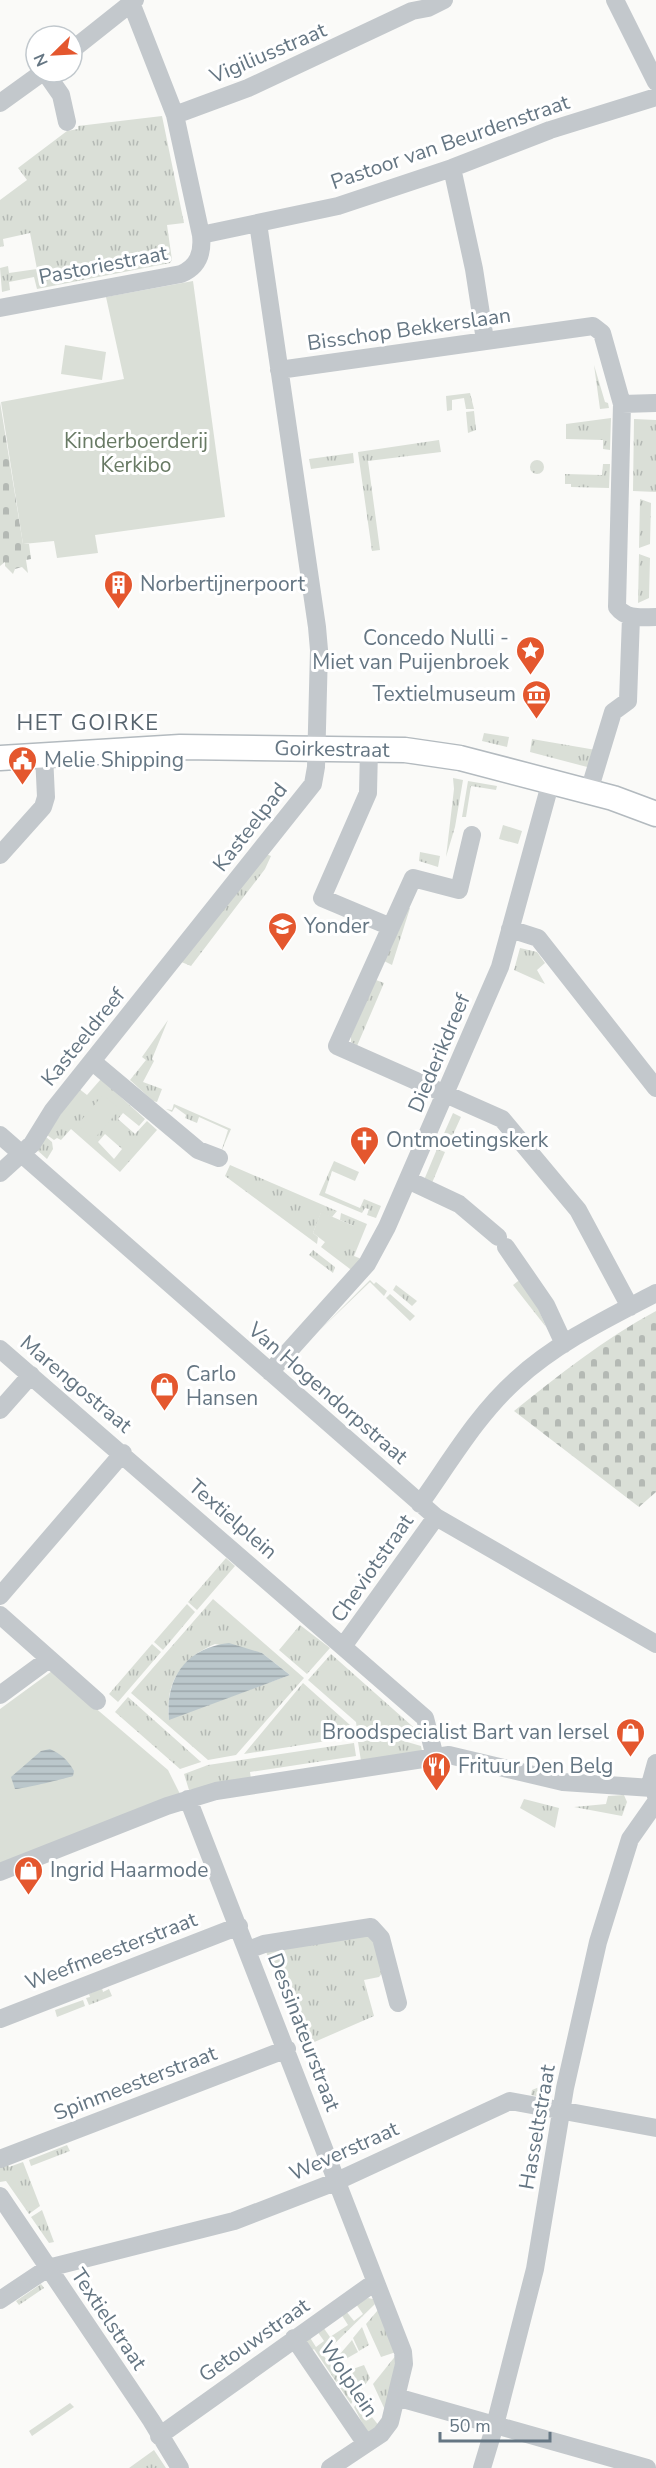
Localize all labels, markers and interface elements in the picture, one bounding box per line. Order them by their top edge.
street label: Vigiliusstraat [205,16,331,90]
north arrow [24,24,84,84]
text: N [29,50,54,70]
street label: Pastoor van Beurdenstraat [327,88,574,196]
street label: Pastoriestraat [36,239,170,291]
street label: Bisschop Bekkerslaan [305,301,513,357]
park label: Kinderboerderij Kerkibo [64,427,208,479]
building icon: Norbertijnerpoort [103,568,135,610]
place label: Norbertijnerpoort [140,570,306,598]
place label: Concedo Nulli - Miet van Puijenbroek [312,624,509,676]
place icon: Concedo Nulli - Miet van Puijenbroek [514,634,546,676]
museum icon: Textielmuseum [521,678,553,720]
place label: Textielmuseum [372,680,516,708]
district label: HET GOIRKE [17,708,159,738]
street label: Goirkestraat [274,734,390,764]
public building icon: Melie Shipping [7,744,39,786]
place label: Melie Shipping [44,746,184,774]
street label: Kasteelpad [206,777,294,877]
school or university icon: Yonder [267,910,299,952]
place label: Yonder [303,912,370,940]
street label: Kasteeldreef [35,981,132,1092]
street label: Diederikdreef [401,988,477,1117]
church icon: Ontmoetingskerk [349,1124,381,1166]
place label: Ontmoetingskerk [386,1126,549,1154]
street label: Van Hogendorpstraat [242,1315,414,1471]
street label: Marengostraat [14,1329,138,1439]
place label: Carlo Hansen [186,1360,258,1412]
shop icon: Carlo Hansen [149,1370,181,1412]
street label: Textielplein [183,1473,283,1565]
street label: Cheviotstraat [324,1508,420,1628]
shop icon: Broodspecialist Bart van Iersel [614,1716,646,1758]
place label: Broodspecialist Bart van Iersel [322,1718,610,1746]
restaurant icon: Frituur Den Belg [421,1750,453,1792]
place label: Frituur Den Belg [458,1752,613,1780]
shop icon: Ingrid Haarmode [13,1854,45,1896]
place label: Ingrid Haarmode [50,1856,208,1884]
street label: Weefmeesterstraat [21,1905,201,1997]
street label: Dessinateurstraat [261,1949,347,2116]
street label: Spinmeesterstraat [49,2039,221,2127]
street label: Hasseltstraat [512,2062,562,2192]
street label: Weverstraat [285,2114,404,2187]
street label: Textielstraat [65,2263,154,2376]
street label: Getouwstraat [193,2291,315,2388]
street label: Wolplein [313,2335,385,2423]
scale bar [440,2405,550,2443]
text: 50 m [449,2414,491,2438]

